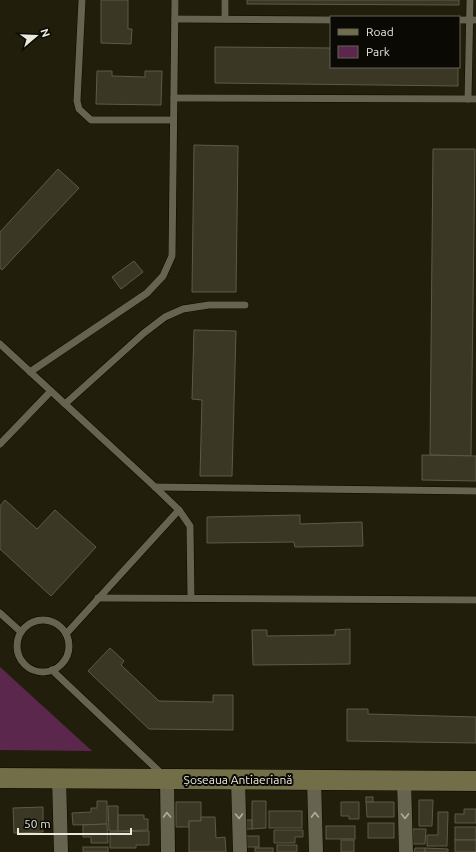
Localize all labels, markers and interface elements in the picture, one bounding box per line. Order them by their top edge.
north arrow [16,16,56,56]
legend [330,16,460,68]
text: Road [366,25,394,38]
text: N [38,27,52,39]
text: Park [366,45,390,58]
street label: Șoseaua Antiaeriană [184,773,292,786]
scale bar [18,810,131,836]
one-way arrow [163,812,171,818]
one-way arrow [311,812,319,818]
one-way arrow [235,813,243,819]
one-way arrow [401,813,409,819]
text: 50 m [24,817,51,830]

